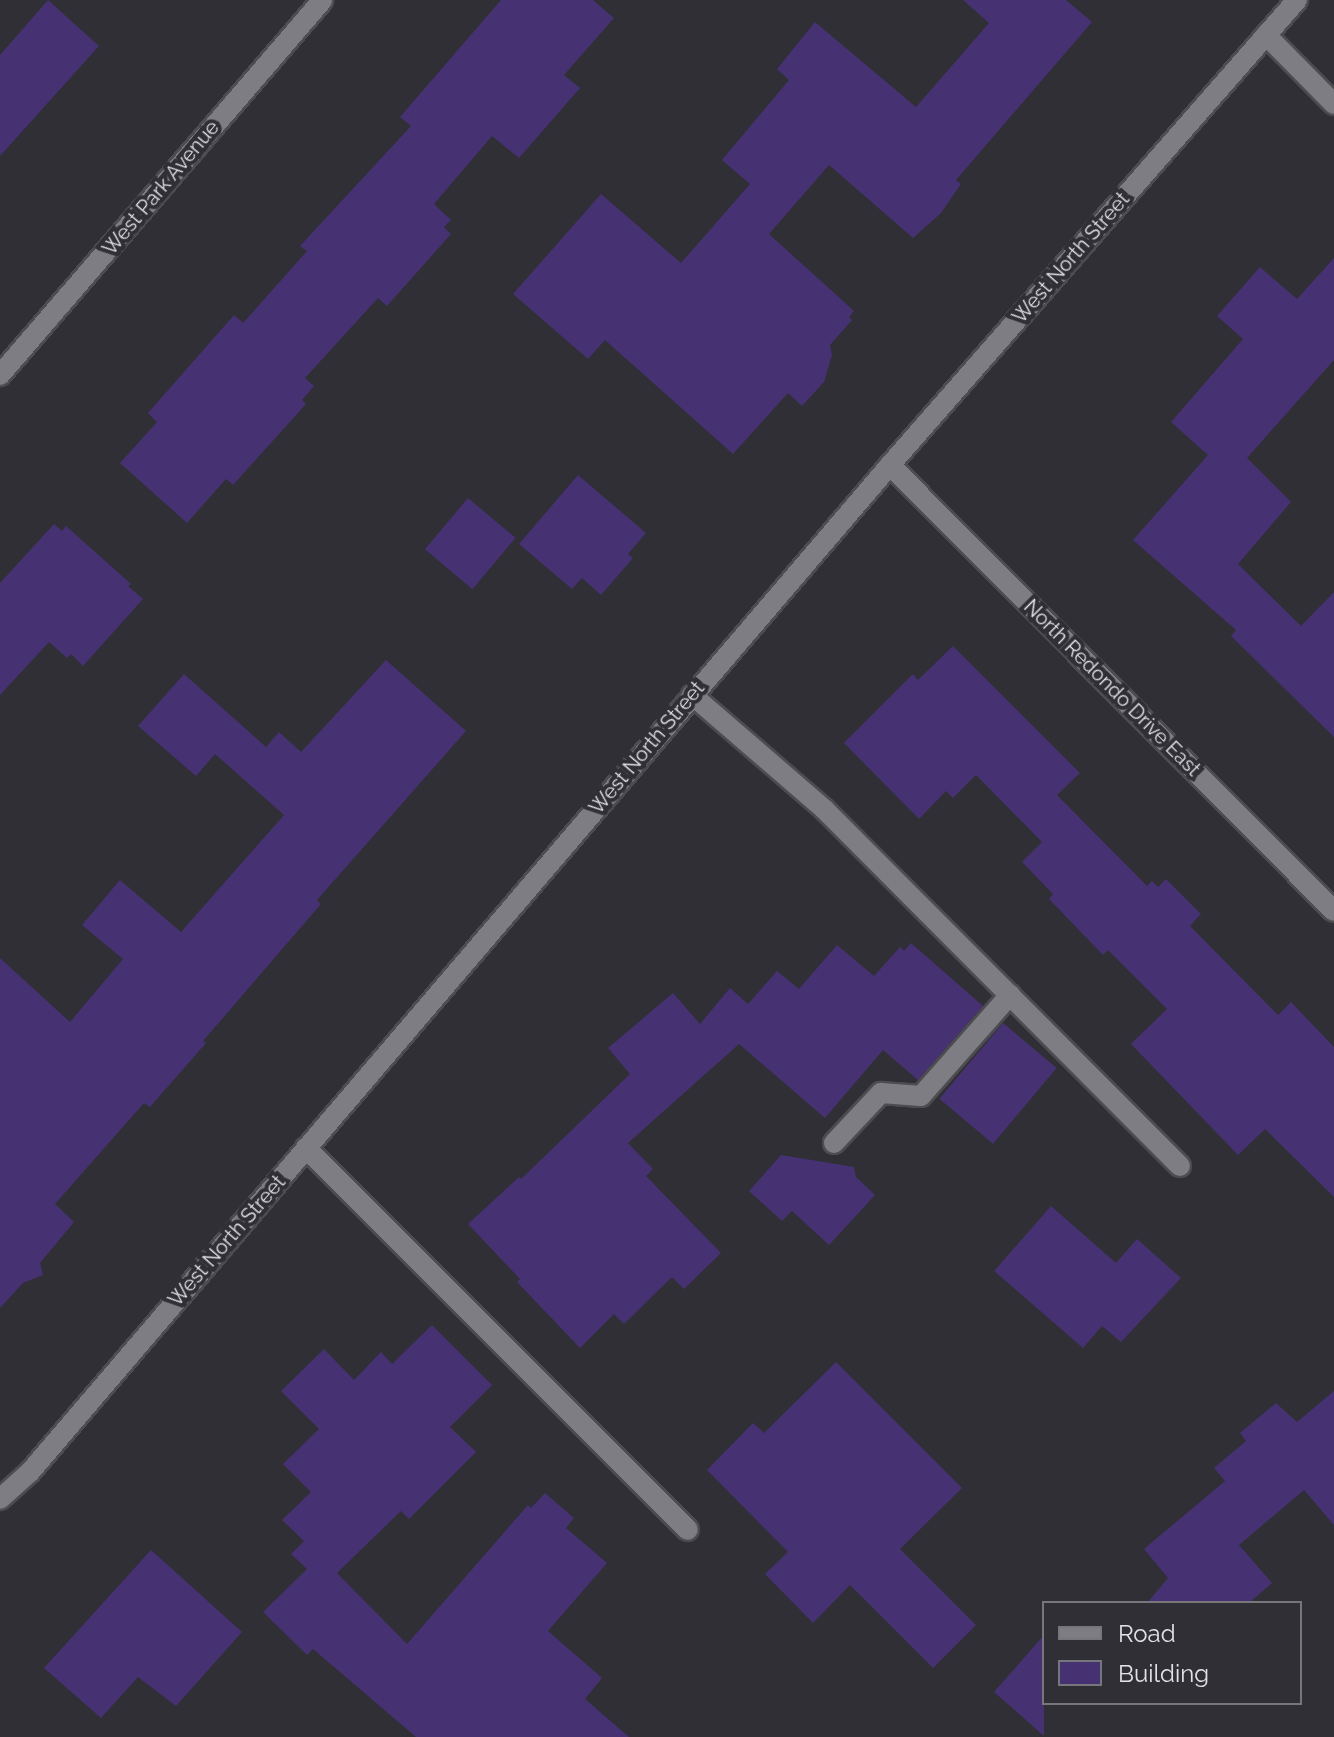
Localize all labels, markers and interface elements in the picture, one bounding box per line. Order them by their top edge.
street label: West Park Avenue [98,116,224,260]
street label: West North Street [1008,188,1134,328]
street label: North Redondo Drive East [1019,595,1205,781]
street label: West North Street [584,677,710,819]
street label: West North Street [164,1171,290,1311]
legend [1042,1601,1302,1705]
text: Road [1118,1619,1176,1648]
text: Building [1118,1659,1209,1688]

